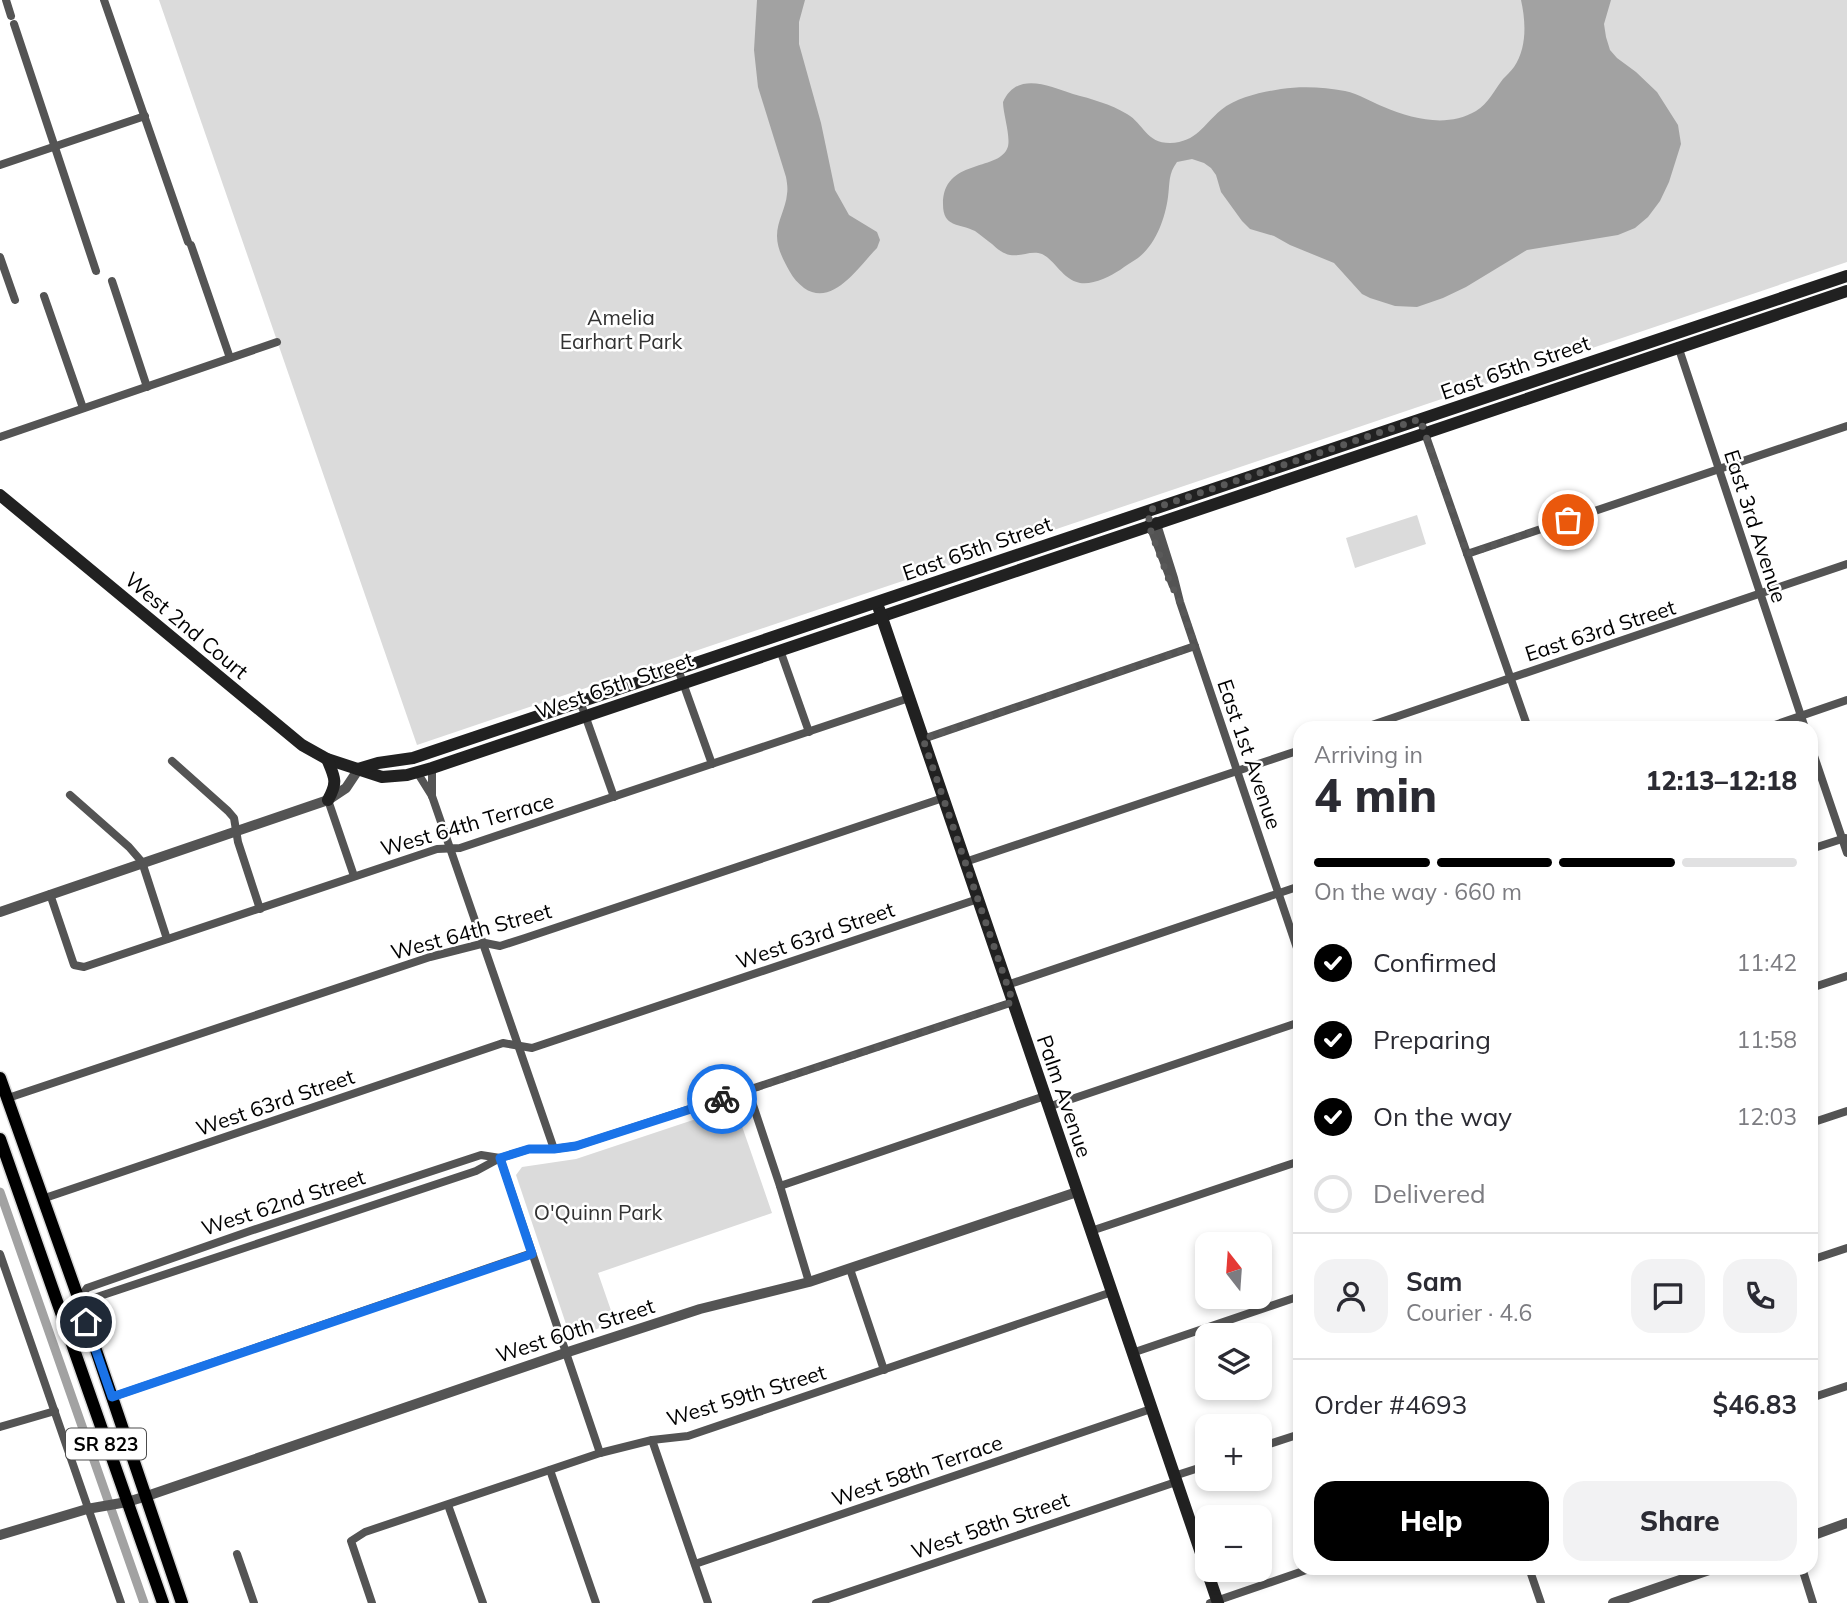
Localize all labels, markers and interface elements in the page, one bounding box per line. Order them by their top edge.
park label: Amelia Earhart Park [560,304,682,354]
street label: East 65th Street [1437,329,1593,405]
street label: East 3rd Avenue [1719,446,1793,606]
pin [1538,490,1598,550]
icon: bag [1549,501,1587,539]
street label: East 65th Street [899,510,1055,586]
street label: West 2nd Court [120,566,254,684]
street label: East 63rd Street [1521,593,1679,667]
street label: West 65th Street [532,646,696,724]
street label: East 1st Avenue [1212,676,1288,832]
text: Arriving in [1314,740,1423,769]
text: 12:13–12:18 [1646,764,1797,797]
text: 4 min [1314,766,1437,824]
street label: West 64th Terrace [377,787,557,861]
text: On the way · 660 m [1314,877,1522,906]
street label: West 63rd Street [733,896,897,974]
street label: West 64th Street [388,897,554,965]
icon: check [1314,944,1352,982]
text: Confirmed [1373,946,1497,979]
text: 11:42 [1737,948,1797,977]
icon: check [1314,1021,1352,1059]
text: Preparing [1373,1023,1491,1056]
text: 11:58 [1737,1025,1797,1054]
street label: Palm Avenue [1032,1031,1098,1161]
street label: West 63rd Street [193,1063,357,1141]
courier [687,1064,757,1134]
icon: bike [703,1080,741,1118]
icon: check [1314,1098,1352,1136]
text: On the way [1373,1100,1512,1133]
text: 12:03 [1737,1102,1797,1131]
street label: West 62nd Street [198,1163,368,1241]
text: Delivered [1373,1177,1486,1210]
park label: O'Quinn Park [534,1199,662,1225]
north arrow [1195,1232,1272,1309]
map controls [1195,1232,1272,1582]
button: person [1314,1259,1388,1333]
button: chat [1631,1259,1705,1333]
button: phone [1723,1259,1797,1333]
text: Sam [1406,1265,1462,1298]
pin [56,1292,116,1352]
street label: West 60th Street [492,1292,658,1368]
text: Courier · 4.6 [1406,1298,1532,1327]
icon: home [67,1303,105,1341]
button: layers [1195,1323,1272,1400]
street label: West 59th Street [663,1358,829,1432]
text: Order #4693 [1314,1388,1467,1421]
text: $46.83 [1713,1388,1797,1421]
button: + [1195,1414,1272,1491]
road number: SR 823 [66,1428,146,1460]
street label: West 58th Terrace [828,1429,1006,1511]
button: Help [1314,1481,1549,1561]
button: Share [1563,1481,1797,1561]
street label: West 58th Street [908,1486,1072,1564]
button: − [1195,1505,1272,1582]

